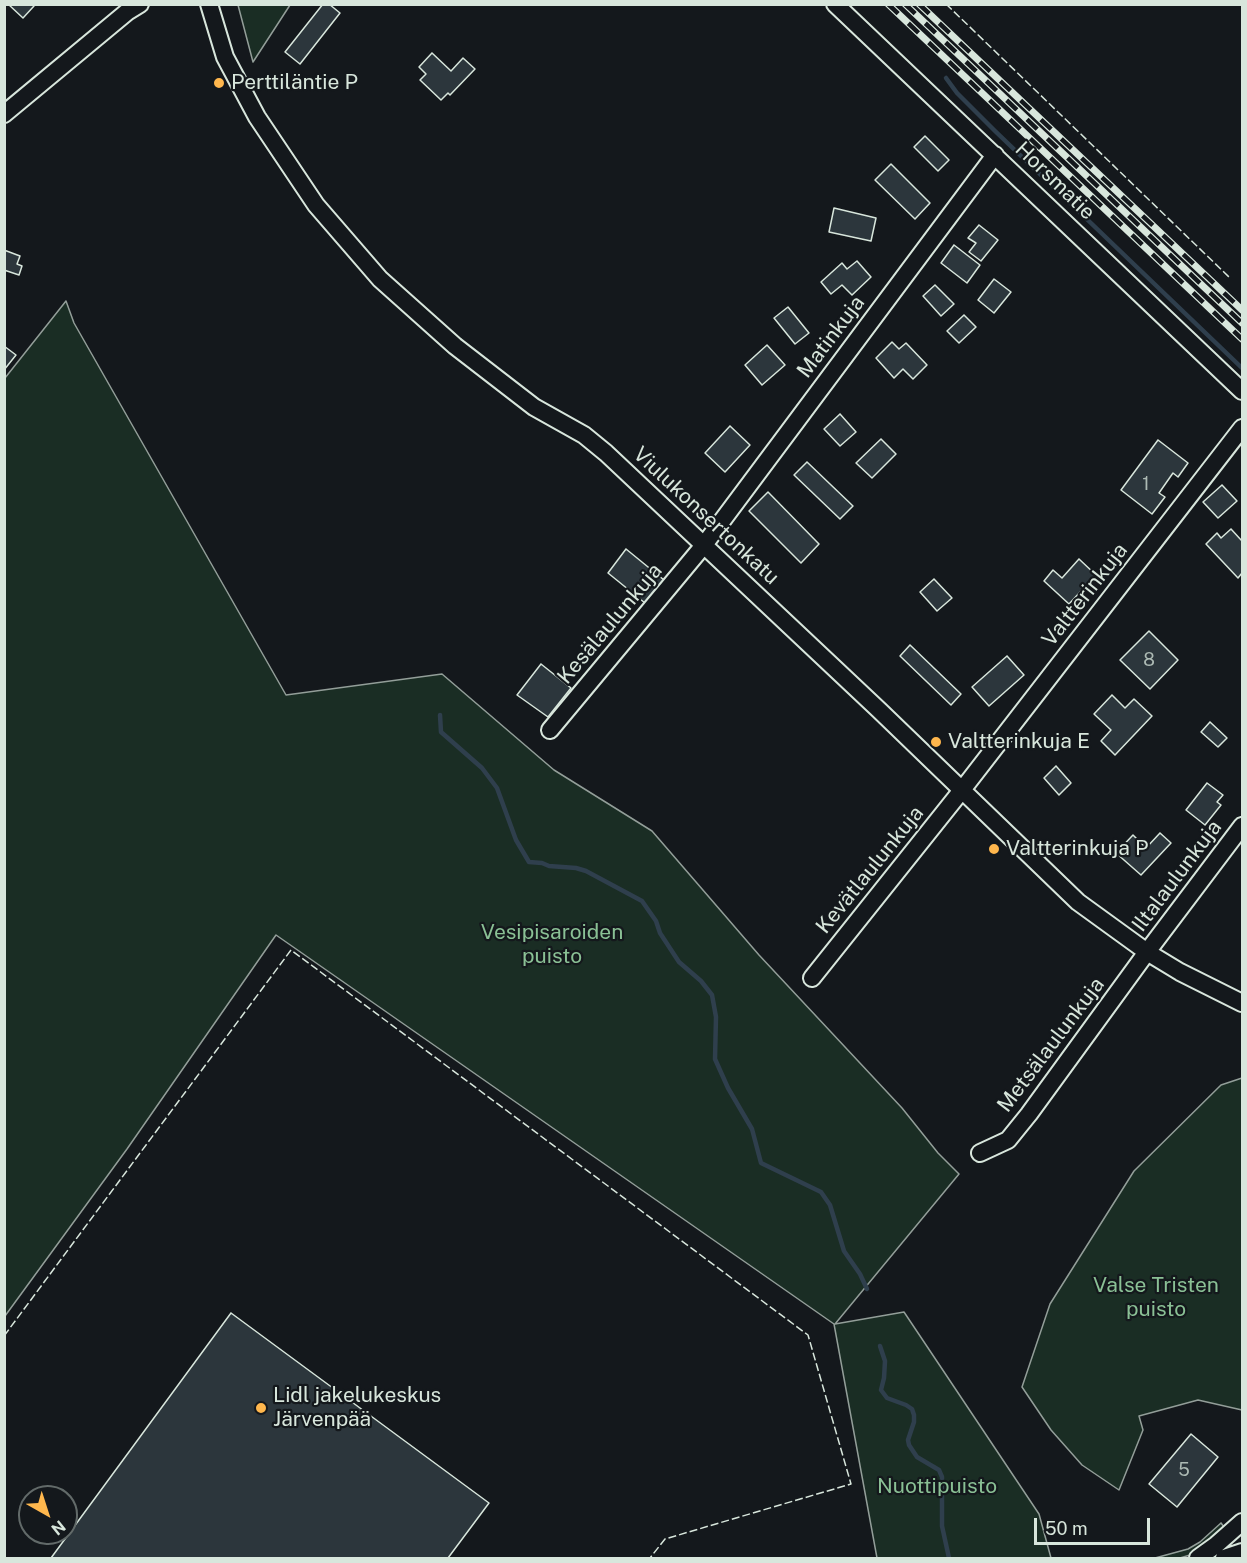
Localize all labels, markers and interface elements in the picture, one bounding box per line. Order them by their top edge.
place label: Perttiläntie P [231,70,358,96]
marker: Perttiläntie P [212,76,226,90]
street label: Horsmatie [1010,137,1100,225]
street label: Matinkuja [792,291,870,383]
street label: Viulukonsertonkatu [628,442,784,590]
house number: 1 [1142,473,1150,495]
street label: Valtterinkuja [1037,538,1133,652]
street label: Kesälaulunkuja [552,559,668,689]
house number: 8 [1143,649,1155,671]
place label: Valtterinkuja E [948,729,1090,755]
marker: Valtterinkuja E [929,735,943,749]
street label: Kevätlaulunkuja [811,801,929,939]
street label: Iltalaulunkuja [1127,815,1227,937]
place label: Valtterinkuja P [1006,836,1148,862]
marker: Valtterinkuja P [987,842,1001,856]
park label: Vesipisaroiden puisto [481,920,623,970]
street label: Metsälaulunkuja [992,973,1110,1117]
park label: Valse Tristen puisto [1093,1273,1219,1323]
place label: Lidl jakelukeskus Järvenpää [273,1383,441,1433]
marker: Lidl jakelukeskus Järvenpää [254,1401,268,1415]
house number: 5 [1178,1459,1190,1481]
park label: Nuottipuisto [877,1474,997,1500]
north arrow [18,1485,78,1545]
scale bar [1037,1506,1152,1544]
text: N [48,1516,69,1539]
text: 50 m [1045,1518,1088,1539]

